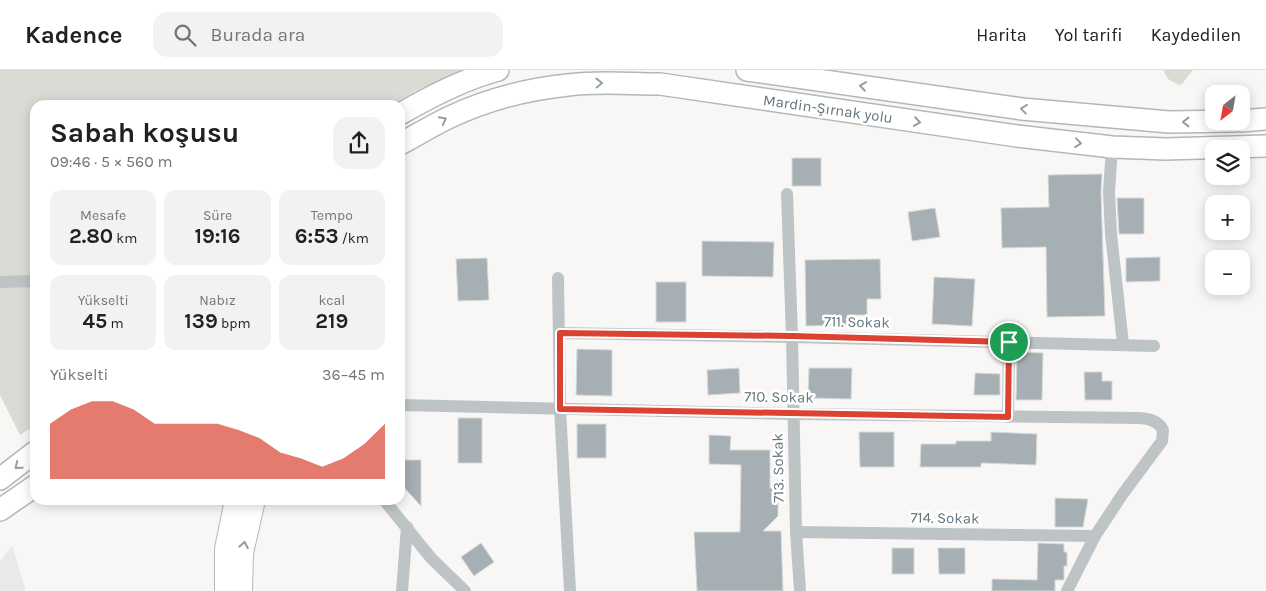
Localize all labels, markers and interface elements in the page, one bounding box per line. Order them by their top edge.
search box [153,12,503,57]
text: Kadence [25,21,123,49]
icon: search [171,21,199,49]
text: Burada ara [211,24,305,46]
text: Harita [976,24,1027,46]
text: Yol tarifi [1055,24,1123,46]
text: Kaydedilen [1151,24,1241,46]
one-way arrow [596,78,604,89]
one-way arrow [859,82,868,92]
north arrow [1205,85,1250,130]
map controls [1205,85,1250,295]
street label: Mardin-Şırnak yolu [762,91,894,127]
one-way arrow [1020,104,1028,115]
text: Sabah koşusu [50,116,239,149]
one-way arrow [437,116,446,126]
one-way arrow [912,116,921,126]
button: share [333,117,385,169]
one-way arrow [1182,117,1190,127]
one-way arrow [1074,137,1082,148]
button: layers [1205,140,1250,185]
text: 09:46 · 5 × 560 m [50,152,173,171]
button: + [1205,195,1250,240]
text: Mesafe [80,207,126,224]
text: Süre [203,207,232,224]
text: Tempo [311,207,353,224]
text: 2.80 [69,224,113,248]
text: 19:16 [194,224,241,248]
text: 6:53 [295,224,339,248]
text: km [113,230,137,247]
text: /km [339,230,369,247]
button: − [1205,250,1250,295]
text: Yükselti [78,292,129,309]
text: Nabız [199,292,236,309]
text: kcal [318,292,345,309]
text: 45 [83,309,107,333]
text: 139 [184,309,218,333]
text: 219 [315,309,348,333]
street label: 711. Sokak [824,312,890,332]
text: m [107,315,124,332]
text: bpm [218,315,251,332]
pin [988,321,1030,363]
icon: arrive [995,328,1023,356]
text: Yükselti [50,365,108,384]
text: 36–45 m [322,365,385,384]
street label: 710. Sokak [744,387,814,407]
street label: 713. Sokak [768,433,788,503]
one-way arrow [15,461,24,469]
street label: 714. Sokak [910,508,980,528]
one-way arrow [239,541,249,549]

